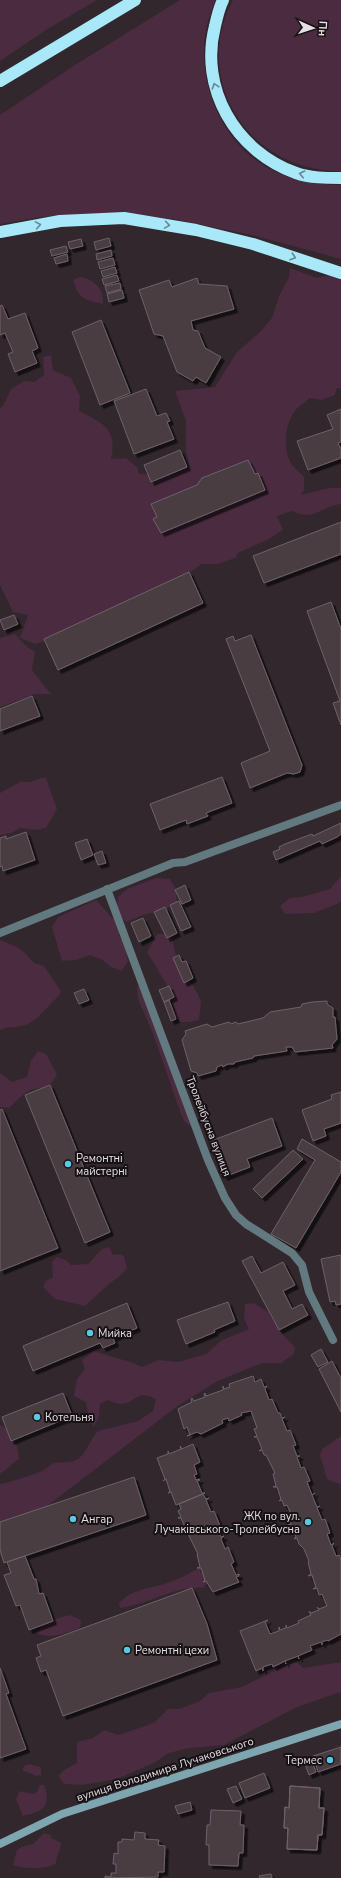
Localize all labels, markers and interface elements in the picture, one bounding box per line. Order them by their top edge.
north arrow [293,8,333,48]
text: Пн [315,21,330,36]
one-way arrow [211,82,220,89]
one-way arrow [299,170,306,179]
one-way arrow [164,220,171,229]
one-way arrow [35,221,41,229]
one-way arrow [290,252,297,261]
street label: Тролейбусна вулиця [183,1074,235,1178]
place label: Ремонтні майстерні [76,1151,127,1179]
marker: Ремонтні майстерні [63,1159,73,1169]
place label: Мийка [98,1326,132,1341]
marker: Мийка [85,1328,95,1338]
place label: Котельня [45,1410,94,1425]
marker: Котельня [32,1412,42,1422]
place label: ЖК по вул. Лучаківського-Тролейбусна [155,1509,300,1537]
place label: Ангар [81,1512,113,1527]
marker: Ангар [68,1514,78,1524]
marker: ЖК по вул. Лучаківського-Тролейбусна [303,1517,313,1527]
place label: Ремонтні цехи [135,1643,209,1658]
marker: Ремонтні цехи [122,1645,132,1655]
street label: вулиця Володимира Лучаковського [75,1734,256,1805]
place label: Термес [285,1753,322,1768]
marker: Термес [325,1755,335,1765]

